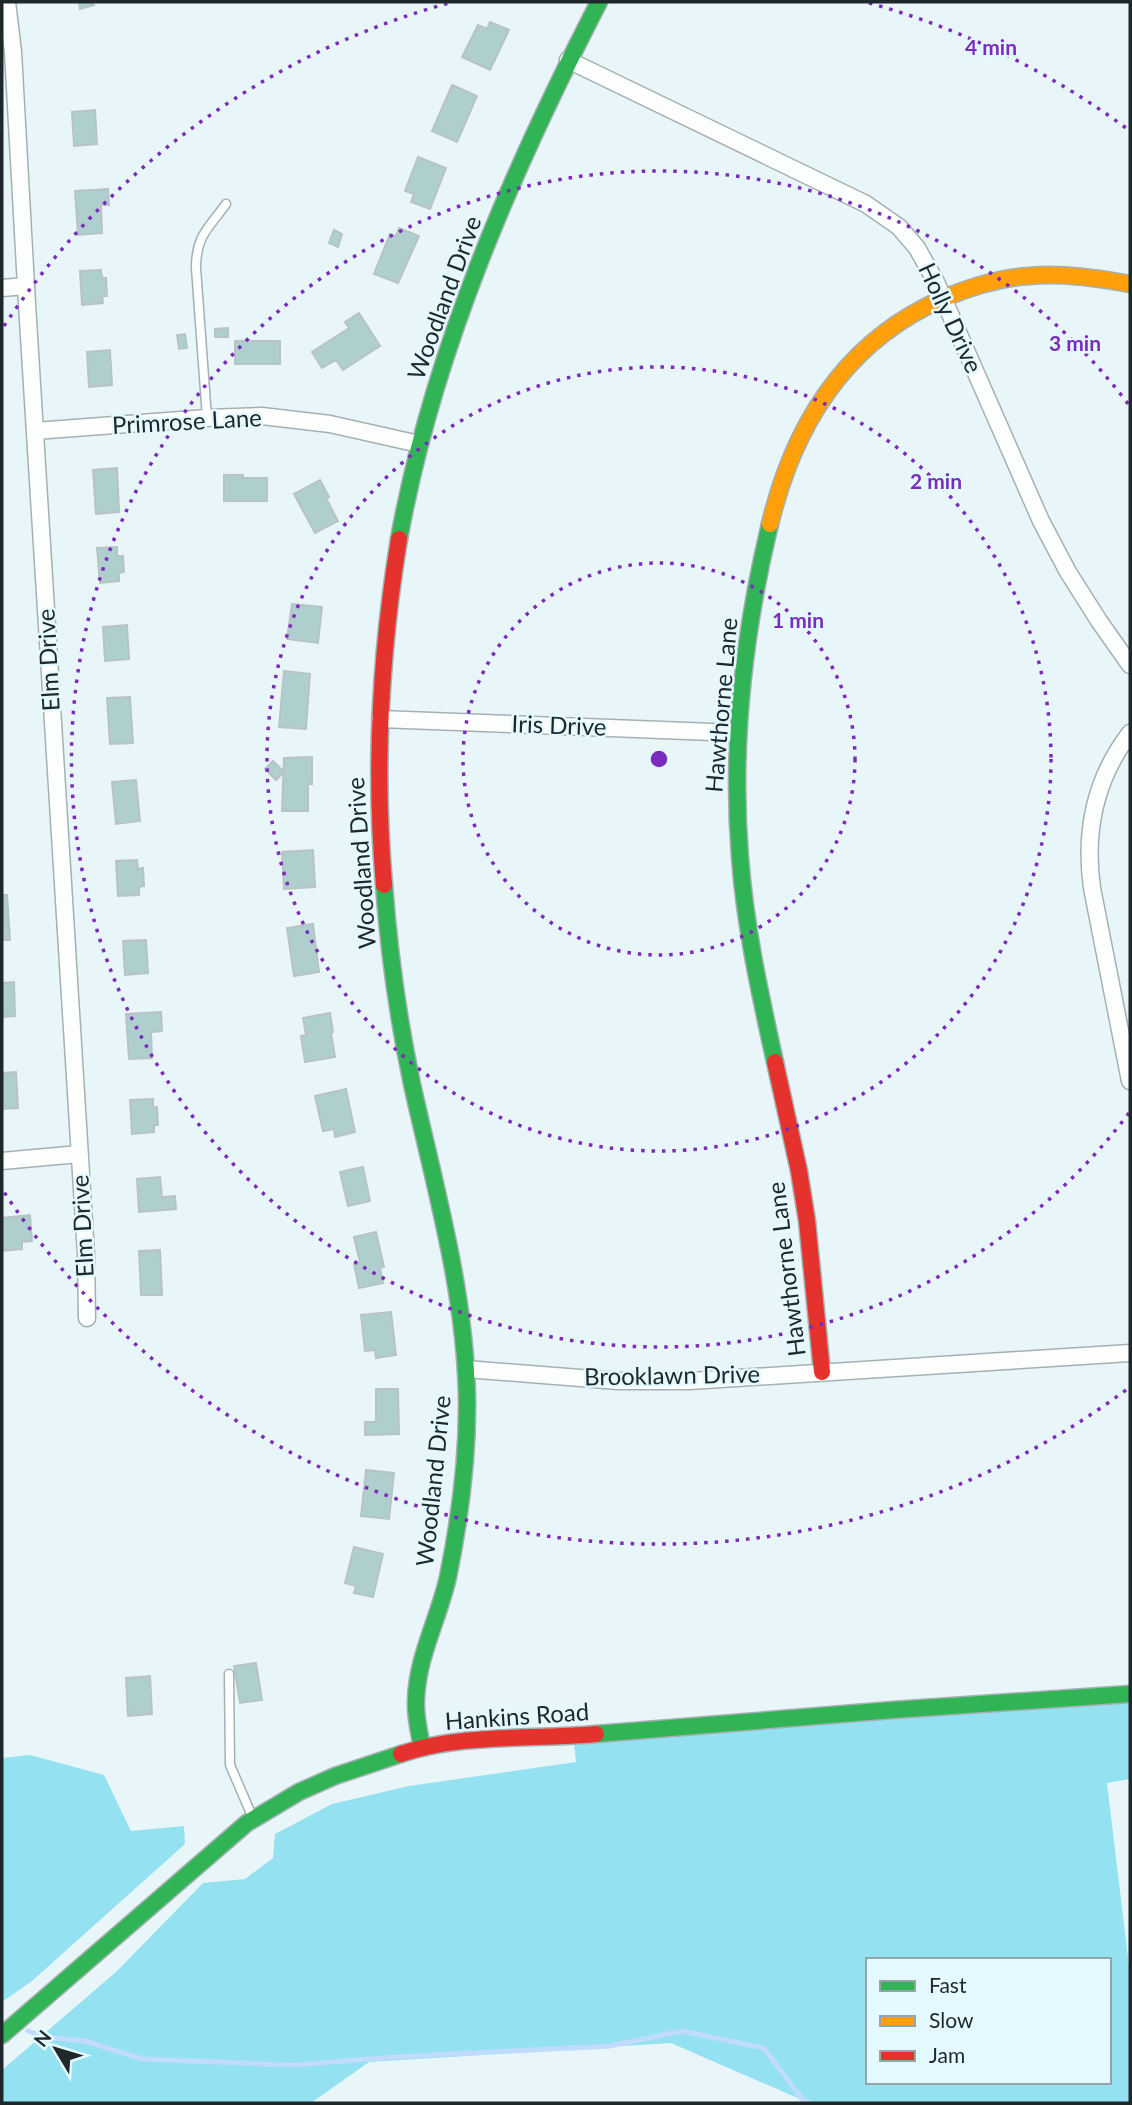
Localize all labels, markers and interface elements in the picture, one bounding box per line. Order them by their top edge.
text: 4 min [965,34,1017,59]
street label: Woodland Drive [401,212,487,383]
street label: Holly Drive [913,258,989,377]
text: 3 min [1049,330,1101,355]
street label: Primrose Lane [111,402,262,439]
text: 2 min [910,468,962,493]
text: 1 min [772,607,824,632]
street label: Elm Drive [30,608,65,712]
street label: Hawthorne Lane [698,616,743,794]
street label: Iris Drive [511,708,607,741]
centre of rings [647,747,671,771]
street label: Woodland Drive [340,776,381,950]
street label: Elm Drive [64,1174,99,1278]
street label: Hawthorne Lane [760,1180,811,1358]
street label: Brooklawn Drive [584,1358,760,1391]
street label: Woodland Drive [409,1394,456,1568]
street label: Hankins Road [444,1696,590,1735]
legend [866,1958,1111,2084]
text: Fast [929,1972,967,1997]
text: Slow [929,2007,974,2032]
north arrow [21,2014,91,2084]
text: N [29,2025,56,2051]
text: Jam [929,2042,965,2067]

